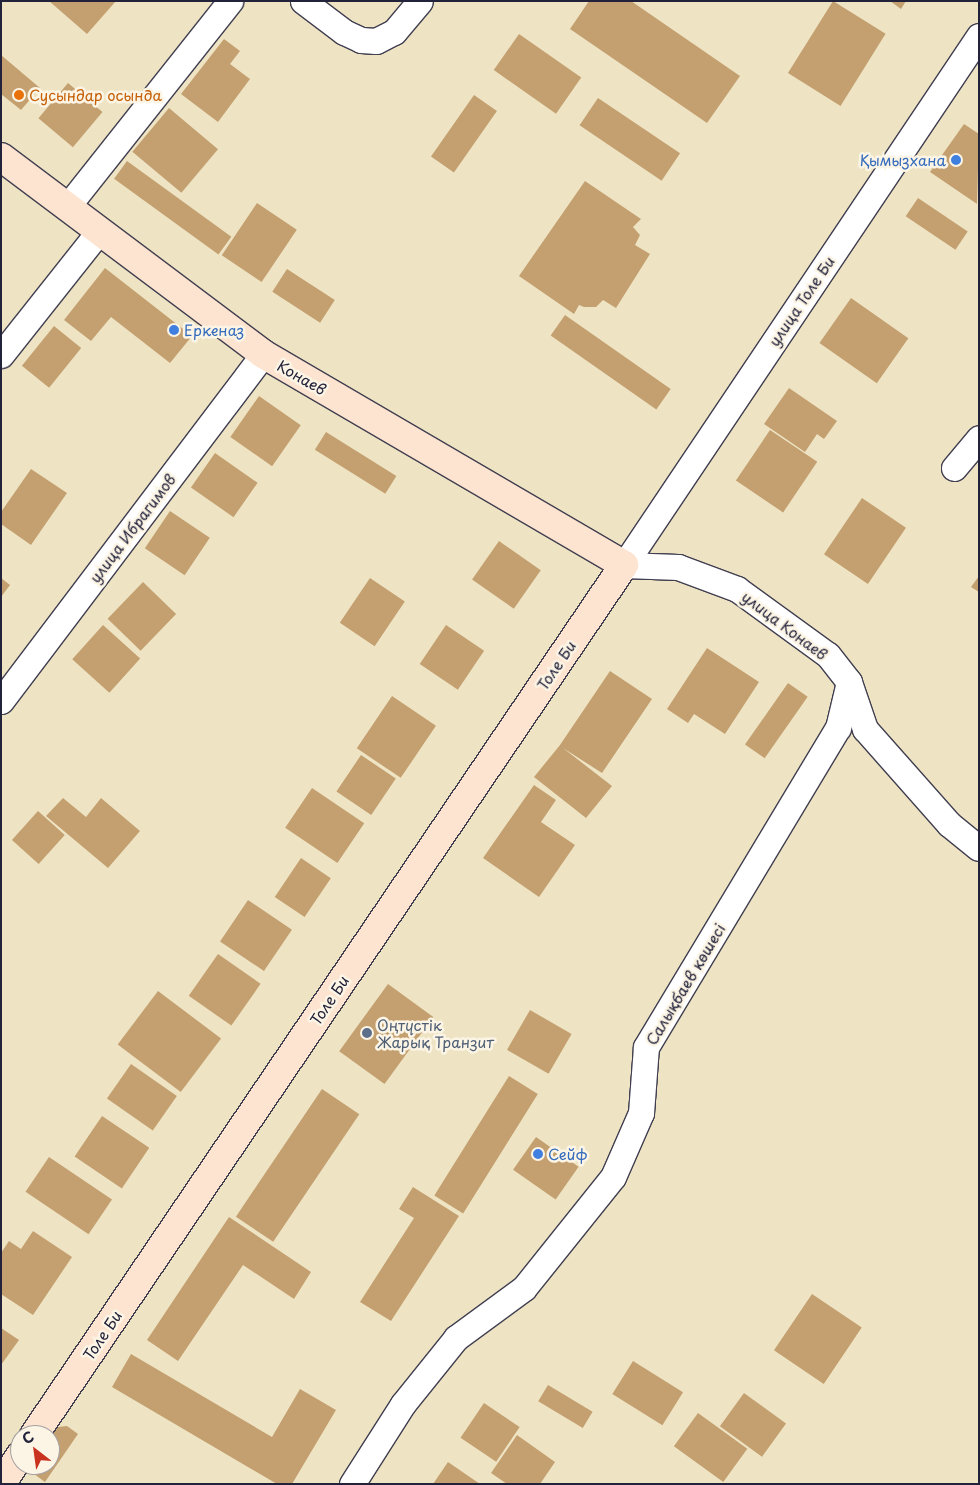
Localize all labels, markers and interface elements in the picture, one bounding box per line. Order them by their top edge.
place label: Сусындар осында [29,86,163,104]
marker: Сусындар осында [13,89,25,101]
place label: Қымызхана [859,151,946,169]
marker: Қымызхана [950,154,962,166]
street label: улица Толе Би [764,252,838,350]
place label: Еркеназ [184,321,244,339]
marker: Еркеназ [168,324,180,336]
street label: Конаев [274,356,330,398]
street label: улица Ибрагимов [85,470,179,586]
street label: улица Конаев [738,587,832,663]
street label: Толе Би [533,637,579,693]
street label: Салықбаев көшесі [642,920,728,1048]
street label: Толе Би [306,972,352,1028]
place label: Оңтүстік Жарық Транзит [377,1015,493,1050]
marker: Оңтүстік Жарық Транзит [361,1027,373,1039]
place label: Сейф [548,1145,588,1163]
marker: Сейф [532,1148,544,1160]
street label: Толе Би [79,1307,125,1363]
north arrow [10,1425,60,1475]
text: С [18,1426,38,1449]

